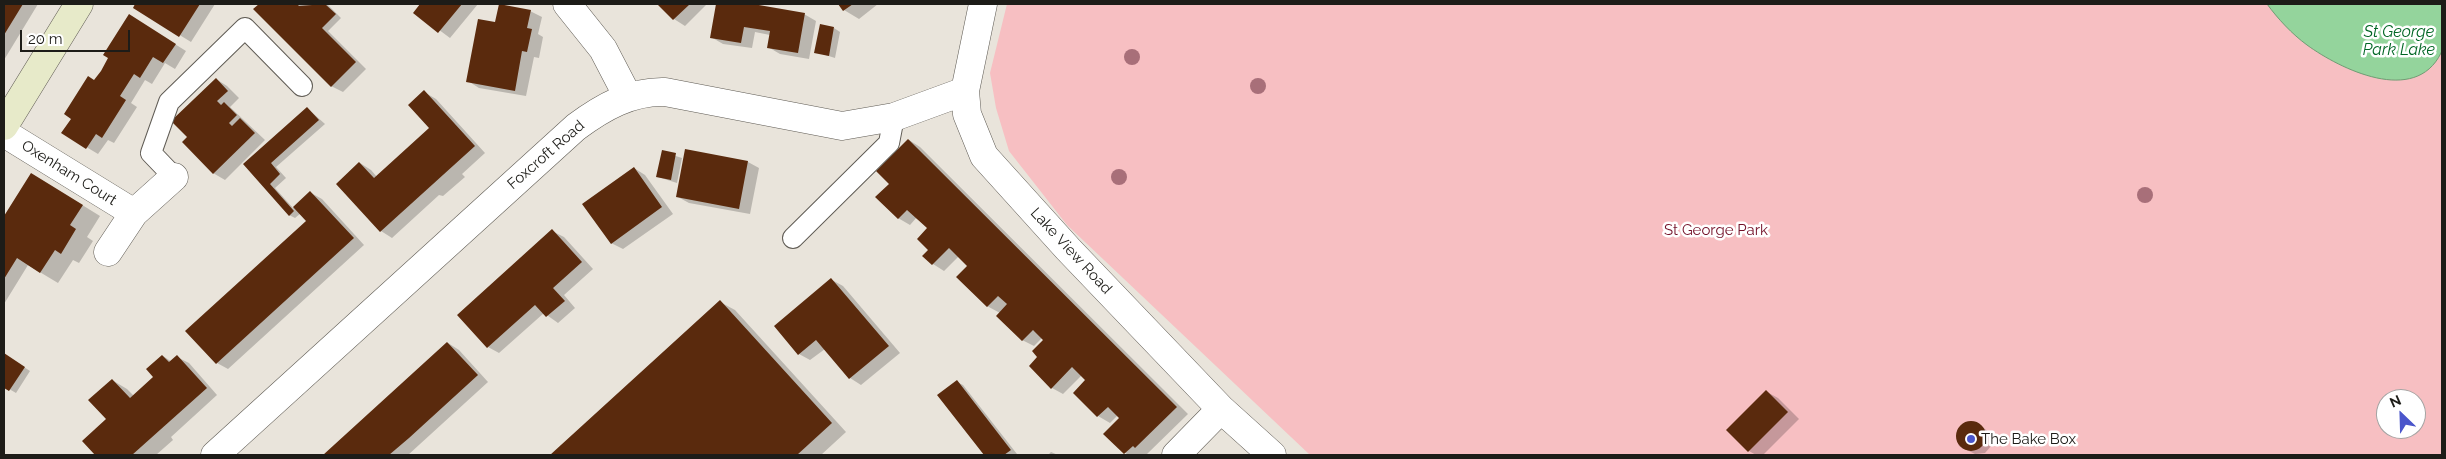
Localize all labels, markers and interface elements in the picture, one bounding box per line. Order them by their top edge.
scale bar [22,20,132,52]
water label: St George Park Lake [2363,22,2435,60]
text: 20 m [28,30,63,48]
street label: Foxcroft Road [504,117,588,193]
street label: Oxenham Court [18,137,120,209]
street label: Lake View Road [1027,204,1115,298]
park label: St George Park [1664,221,1768,239]
north arrow [2376,389,2426,439]
text: N [2387,392,2403,411]
place label: The Bake Box [1981,430,2076,448]
marker: The Bake Box [1965,433,1977,445]

